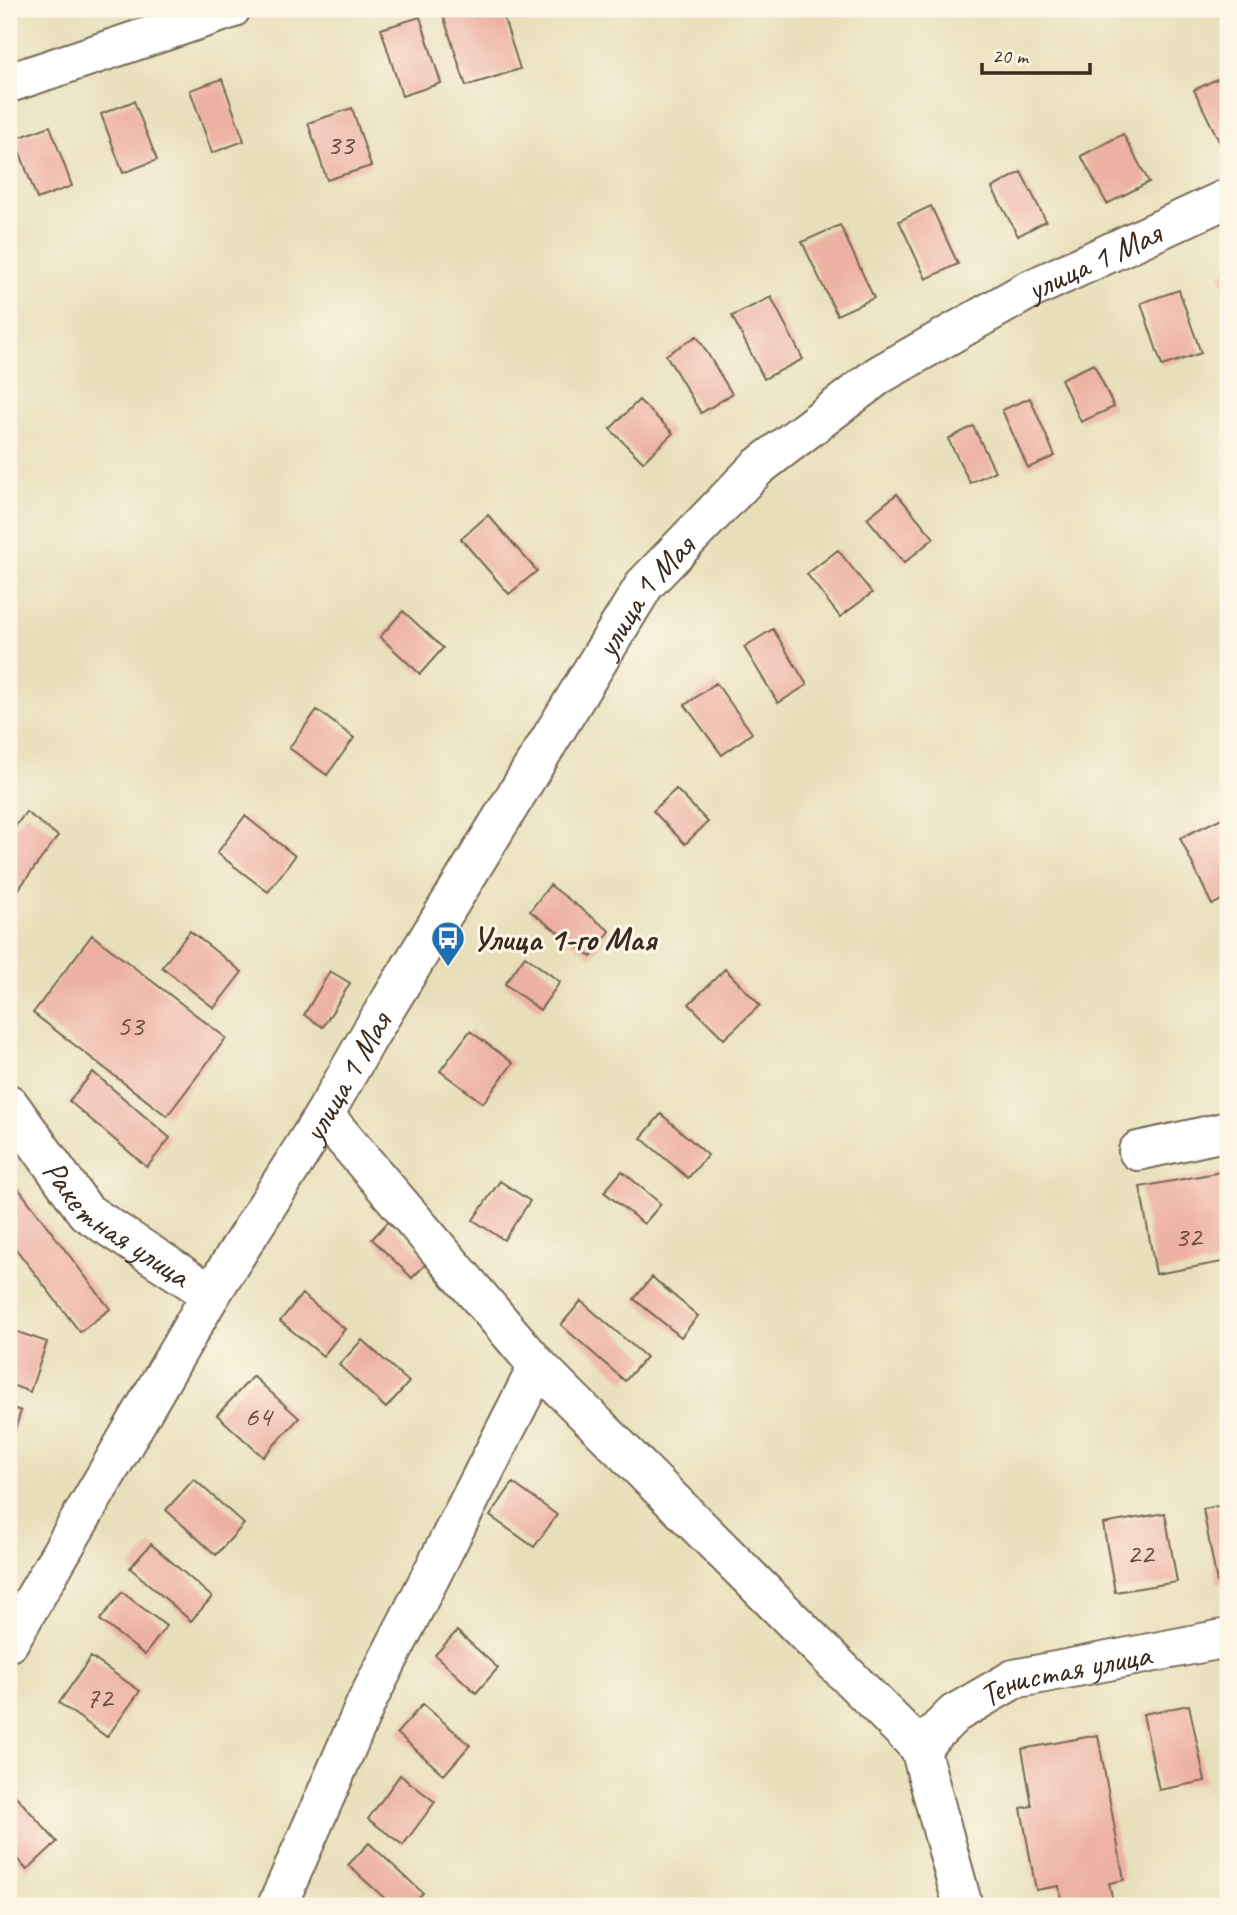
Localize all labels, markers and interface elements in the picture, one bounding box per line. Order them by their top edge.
scale bar [982,32,1090,76]
text: 20 m [992,43,1030,69]
house number: 33 [327,125,356,163]
street label: улица 1 Мая [1018,211,1170,311]
street label: улица 1 Мая [584,524,705,667]
place label: Улица 1-го Мая [472,918,658,960]
bus stop icon: Улица 1-го Мая [429,919,467,968]
street label: улица 1 Мая [292,1002,402,1151]
house number: 53 [117,1006,146,1044]
street label: Ракетная улица [33,1152,200,1298]
house number: 32 [1175,1217,1204,1255]
house number: 64 [245,1397,274,1435]
house number: 22 [1127,1534,1156,1572]
street label: Тенистая улица [972,1633,1157,1717]
house number: 72 [86,1678,115,1716]

